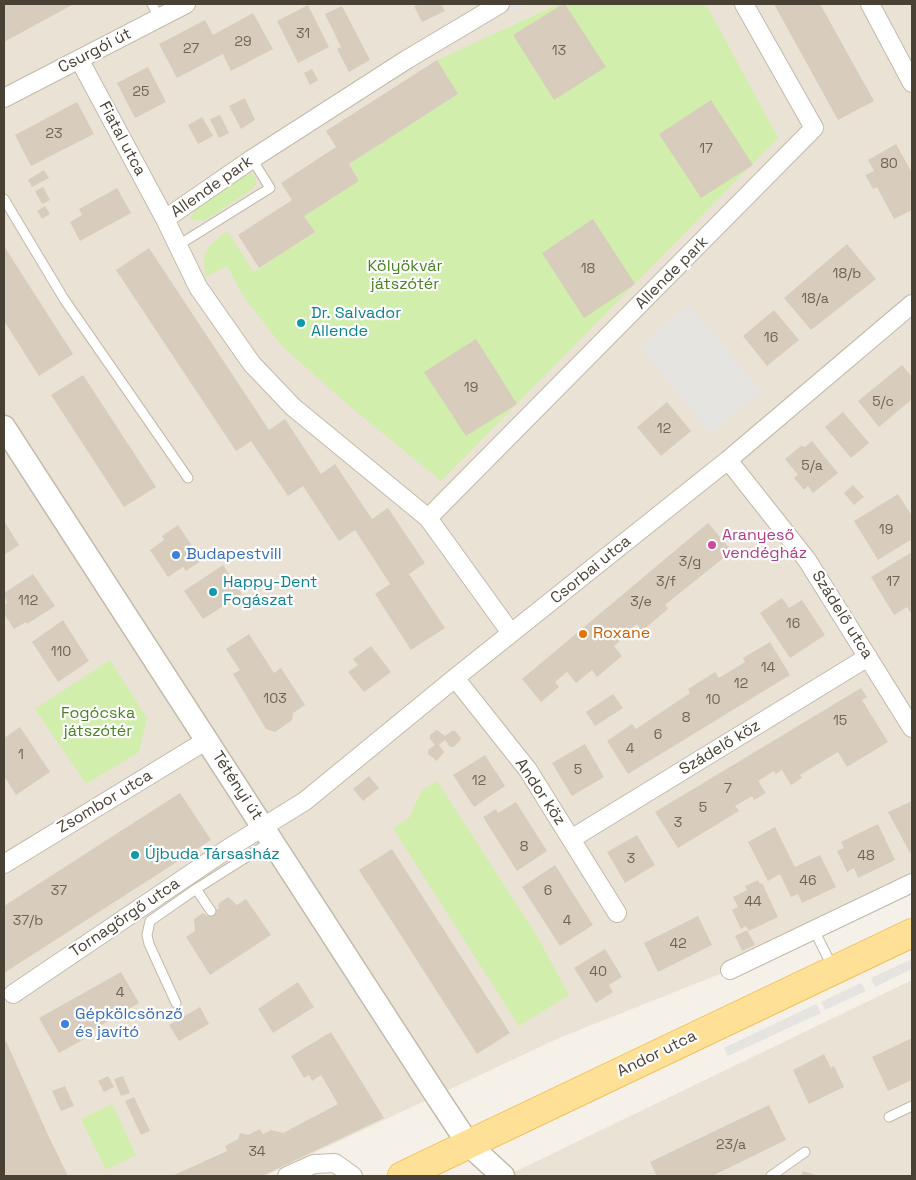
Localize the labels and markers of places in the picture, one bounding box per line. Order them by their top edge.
place label: Dr. Salvador Allende [311,304,401,342]
marker: Dr. Salvador Allende [295,317,307,329]
place label: Aranyeső vendégház [722,526,807,564]
marker: Aranyeső vendégház [706,539,718,551]
place label: Budapestvill [186,545,282,565]
marker: Budapestvill [170,549,182,561]
place label: Happy-Dent Fogászat [223,573,317,611]
marker: Happy-Dent Fogászat [207,586,219,598]
place label: Roxane [593,624,650,644]
marker: Roxane [577,628,589,640]
place label: Újbuda Társasház [145,845,280,865]
marker: Újbuda Társasház [129,849,141,861]
place label: Gépkölcsönző és javító [75,1005,183,1043]
marker: Gépkölcsönző és javító [59,1018,71,1030]

